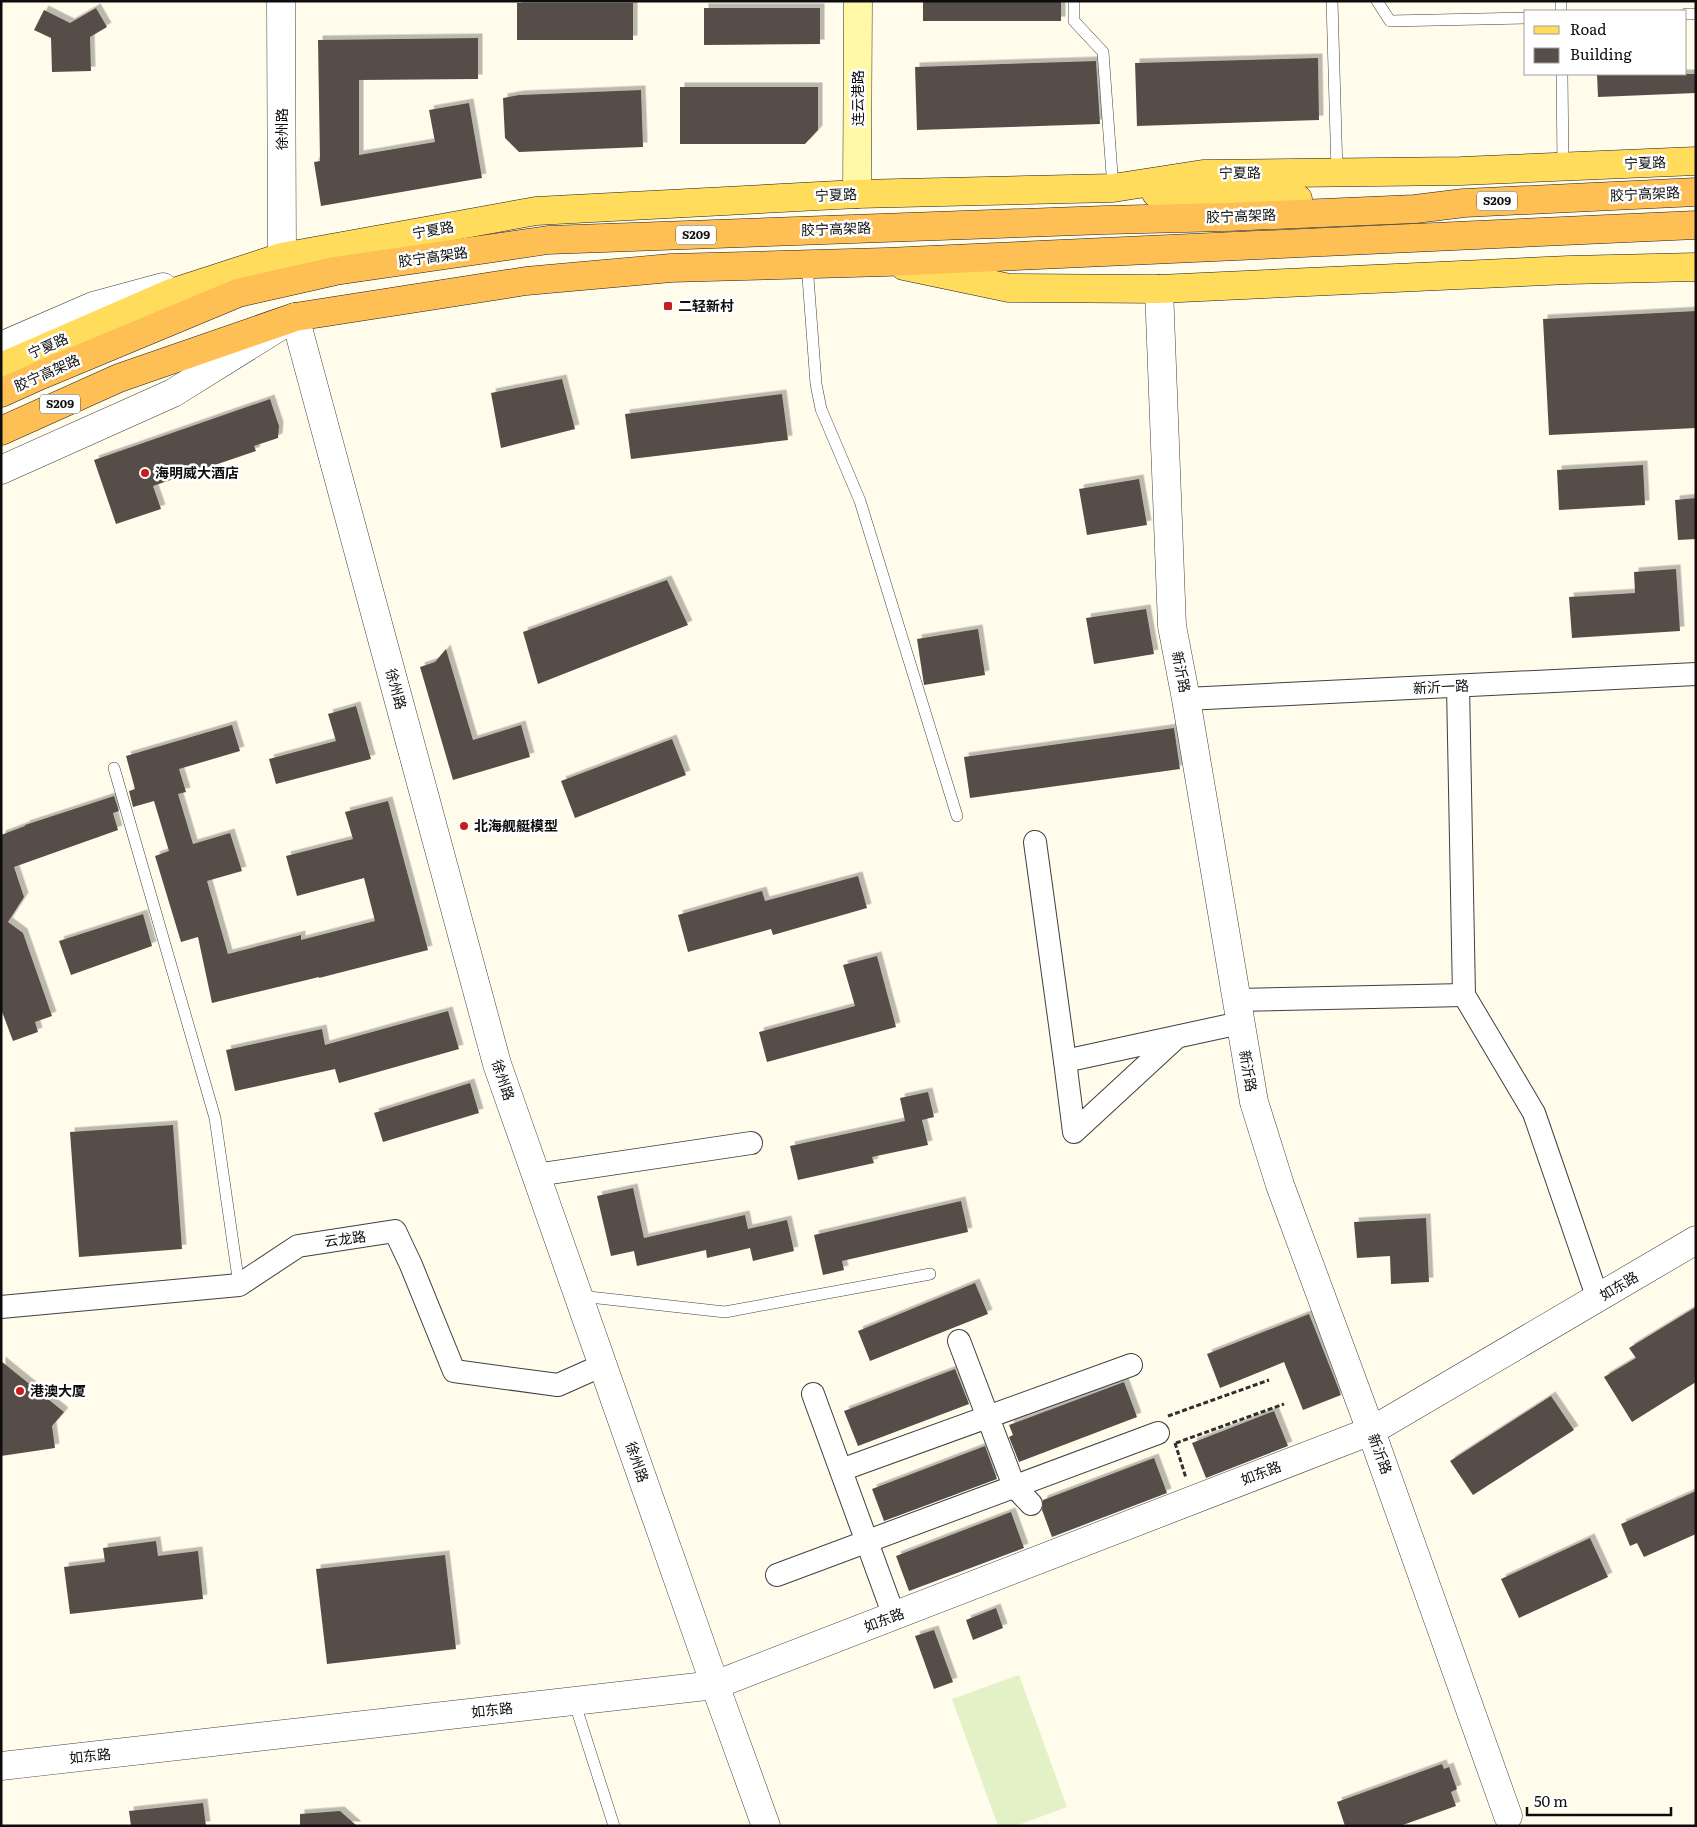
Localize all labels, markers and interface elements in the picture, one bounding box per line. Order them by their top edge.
legend [1524,10,1687,75]
text: Road [1570,17,1606,40]
text: Building [1570,42,1632,65]
street label: 连云港路 [847,70,867,126]
street label: 徐州路 [271,108,291,150]
street label: 宁夏路 [1624,151,1666,173]
street label: 宁夏路 [1219,162,1261,182]
street label: 胶宁高架路 [1609,181,1680,205]
street label: 宁夏路 [814,183,857,205]
road number: S209 [1477,192,1517,210]
street label: 胶宁高架路 [1206,204,1276,226]
street label: 宁夏路 [410,216,455,243]
street label: 胶宁高架路 [801,217,871,239]
road number: S209 [676,226,716,244]
street label: 胶宁高架路 [397,241,469,271]
place label: 二轻新村 [678,295,734,315]
marker: 二轻新村 [662,300,674,312]
street label: 宁夏路 [24,327,71,363]
street label: 胶宁高架路 [11,349,83,395]
road number: S209 [40,394,80,414]
place label: 海明威大酒店 [155,462,239,482]
marker: 海明威大酒店 [139,467,151,479]
street label: 新沂路 [1168,649,1196,694]
street label: 徐州路 [382,666,412,712]
street label: 新沂一路 [1412,675,1469,697]
place label: 北海舰艇模型 [474,815,558,835]
marker: 北海舰艇模型 [458,820,470,832]
street label: 新沂路 [1235,1048,1262,1093]
street label: 徐州路 [488,1057,520,1103]
street label: 云龙路 [323,1225,367,1251]
street label: 如东路 [1595,1266,1642,1305]
place label: 港澳大厦 [30,1380,86,1400]
marker: 港澳大厦 [14,1385,26,1397]
street label: 新沂路 [1364,1431,1398,1477]
street label: 徐州路 [622,1439,654,1485]
street label: 如东路 [1237,1455,1284,1489]
street label: 如东路 [860,1602,907,1636]
street label: 如东路 [470,1697,514,1721]
street label: 如东路 [68,1743,112,1767]
scale bar [1527,1784,1671,1816]
text: 50 m [1534,1789,1568,1812]

